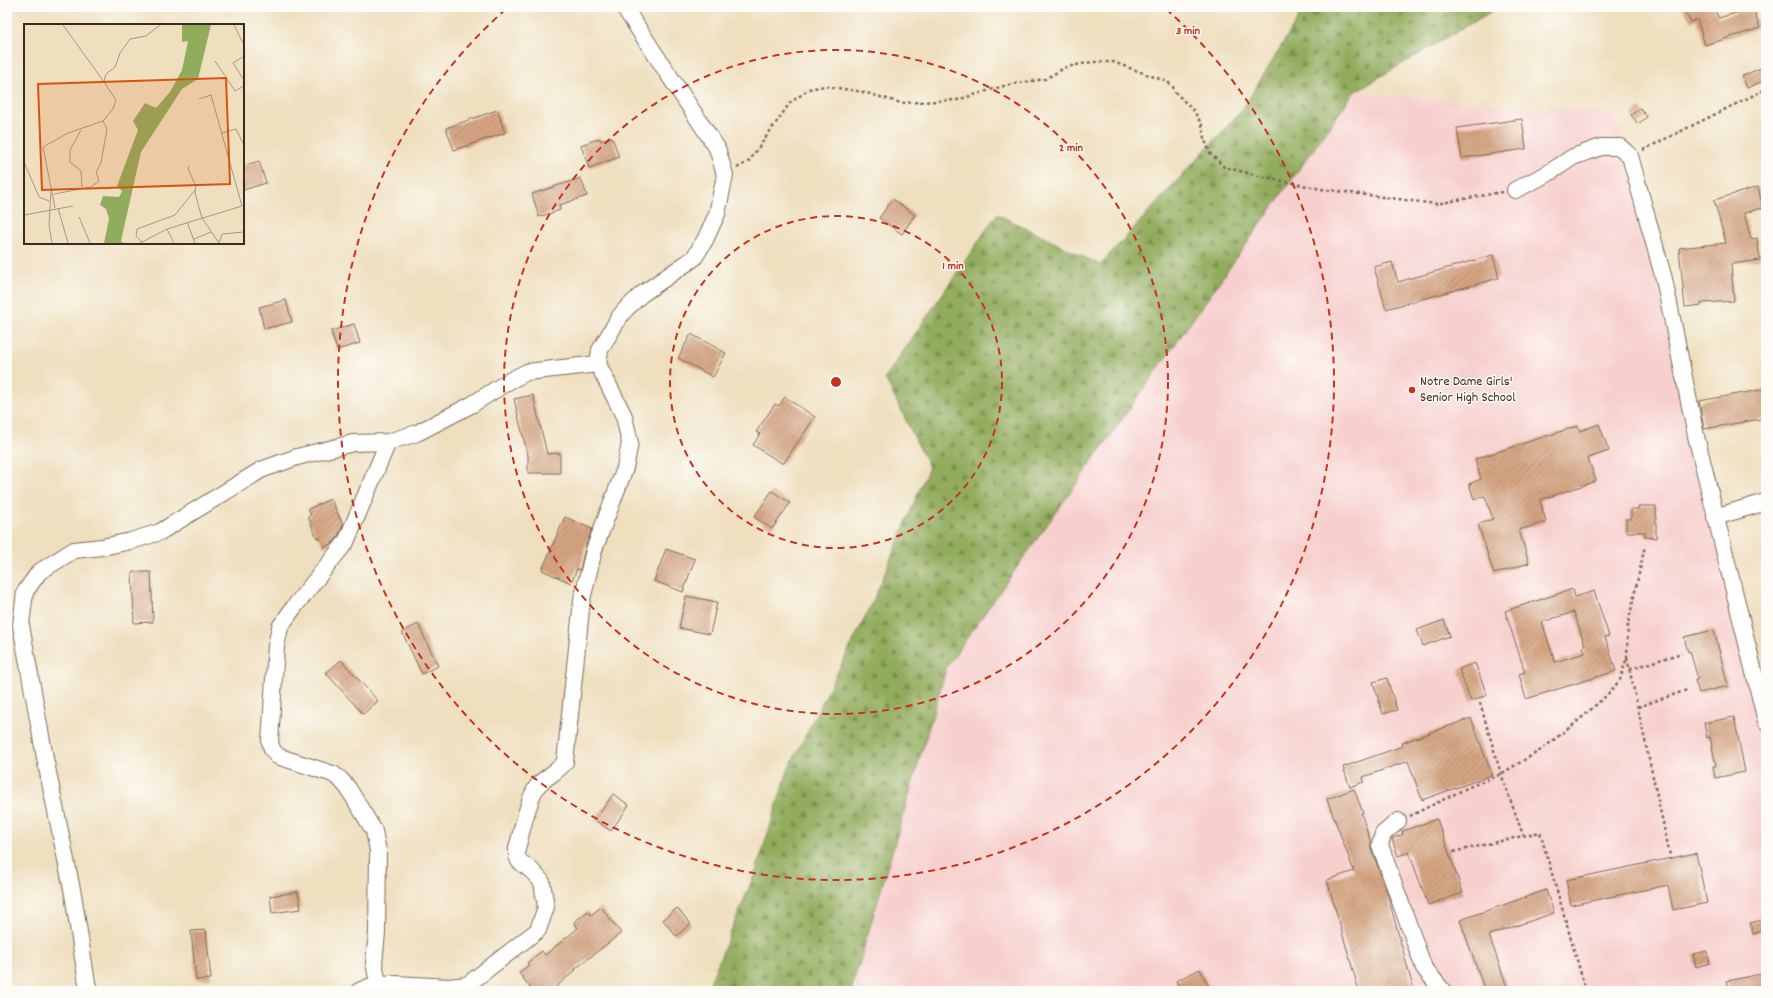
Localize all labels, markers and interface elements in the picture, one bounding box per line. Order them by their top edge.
text: 3 min [1176,23,1200,40]
inset map [24,24,244,244]
text: 2 min [1059,140,1083,157]
text: 1 min [942,258,964,275]
place label: Notre Dame Girls' Senior High School [1420,372,1516,408]
centre of rings [829,375,843,389]
marker: Notre Dame Girls' Senior High School [1407,385,1417,395]

